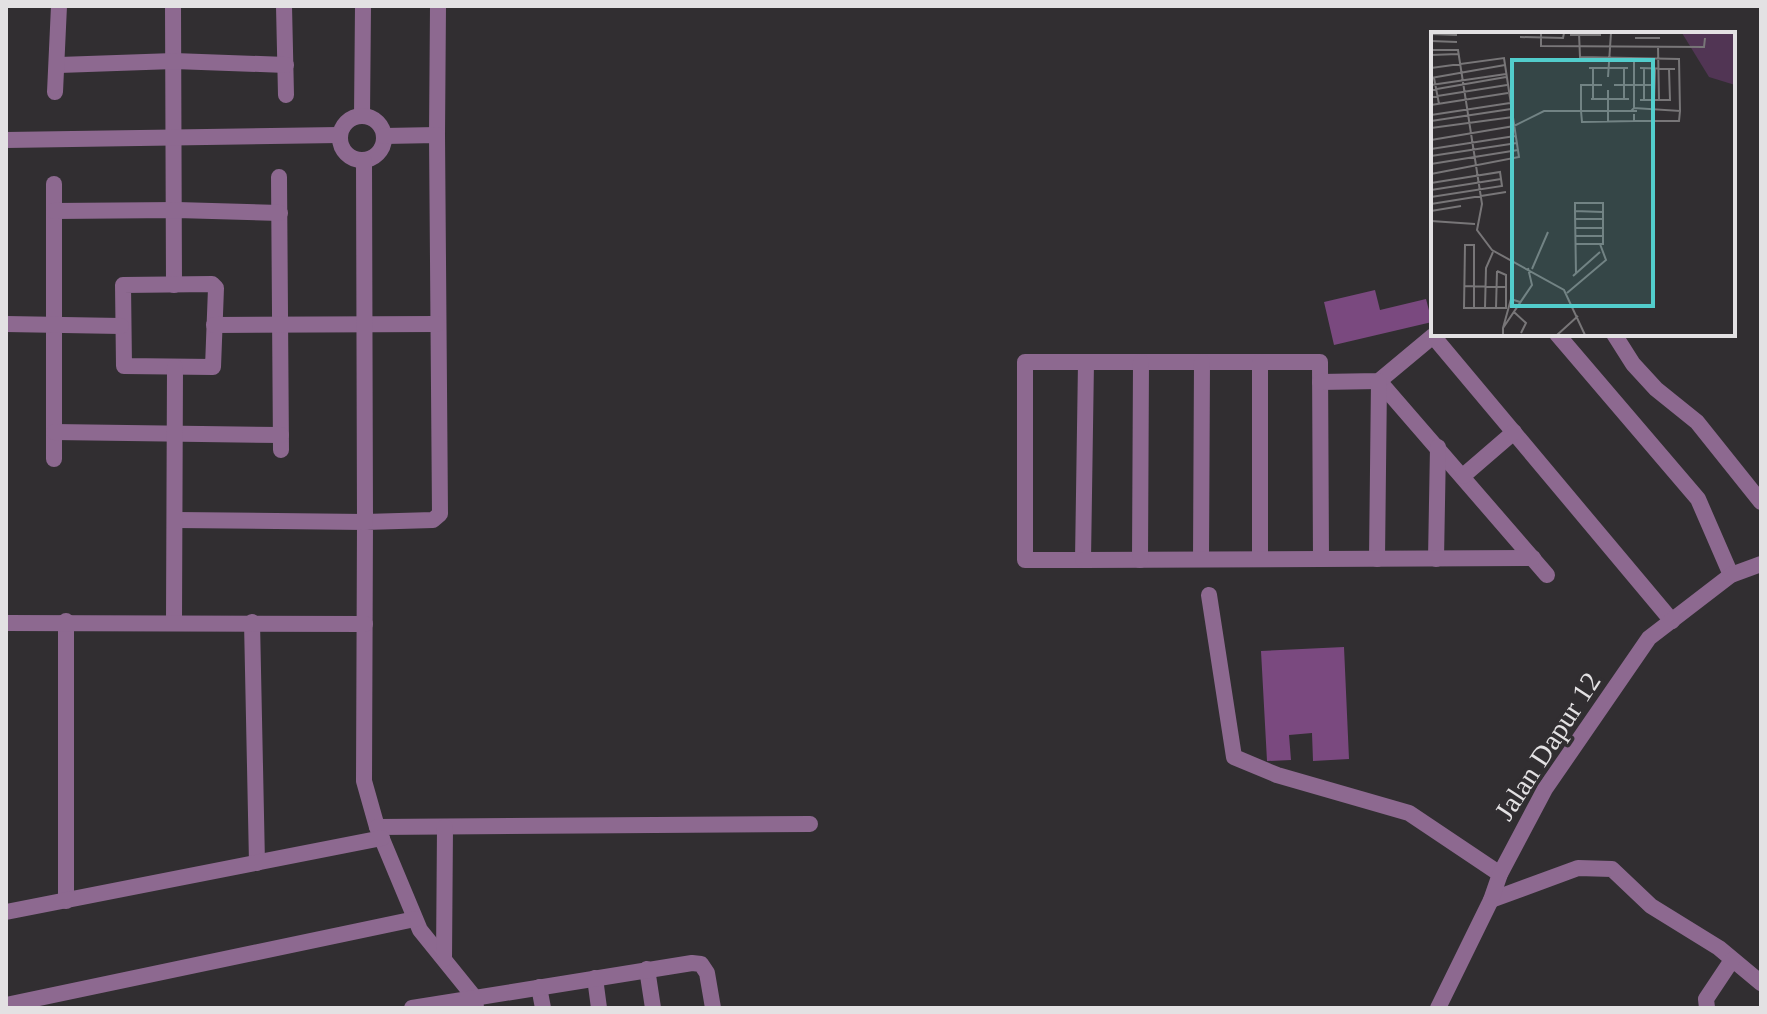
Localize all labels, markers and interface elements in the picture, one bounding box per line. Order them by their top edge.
inset map [1431,32,1735,336]
street label: Jalan Dapur 12 [1488,667,1607,826]

